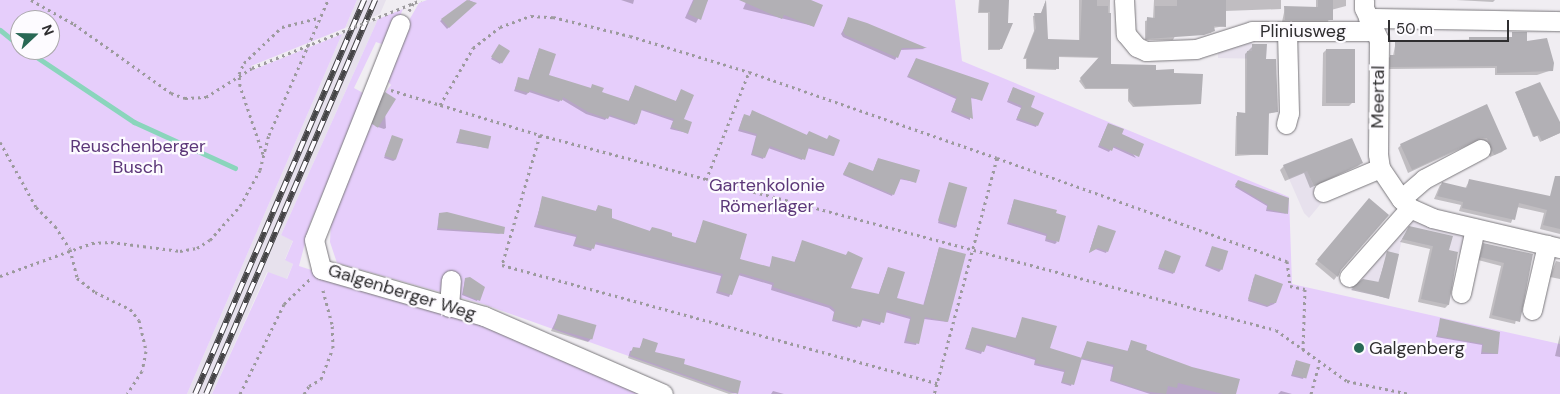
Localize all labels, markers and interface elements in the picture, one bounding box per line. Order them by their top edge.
north arrow [10,10,60,60]
scale bar [1390,10,1511,42]
text: 50 m [1396,19,1433,39]
street label: Pliniusweg [1260,20,1346,42]
text: N [38,22,58,38]
street label: Meertal [1367,65,1389,129]
park label: Reuschenberger Busch [70,136,206,178]
park label: Gartenkolonie Römerlager [709,175,825,218]
street label: Galgenberger Weg [325,259,479,325]
place label: Galgenberg [1369,337,1465,359]
marker: Galgenberg [1353,342,1365,354]

